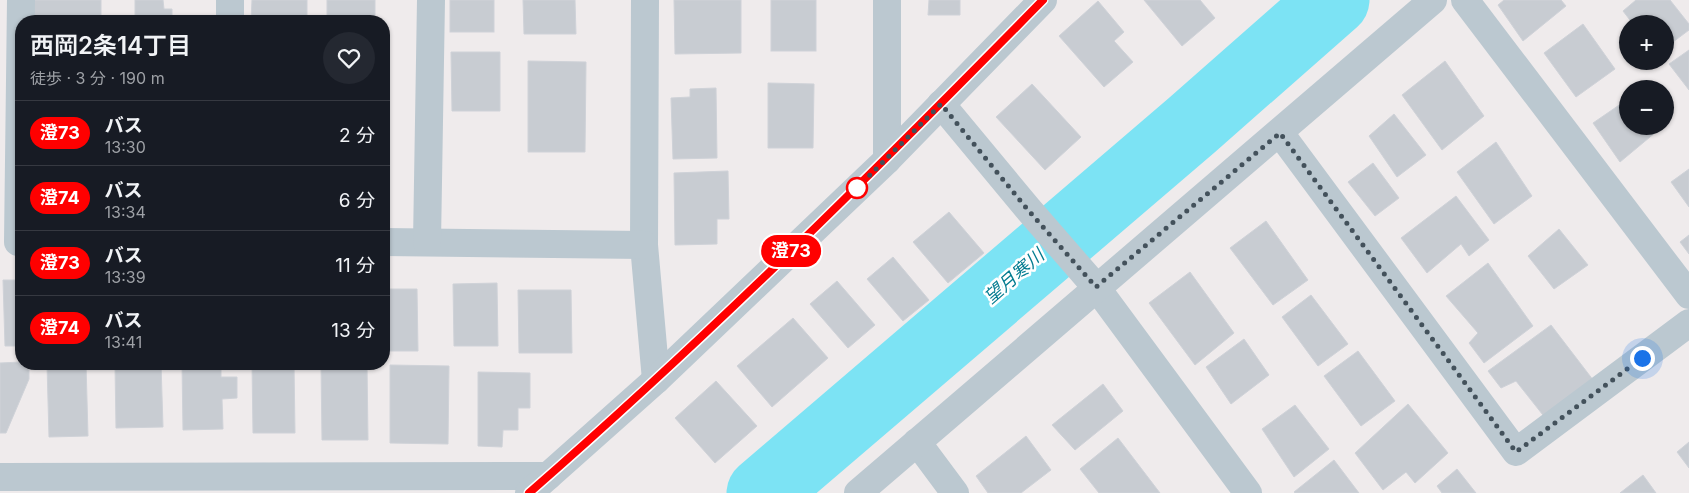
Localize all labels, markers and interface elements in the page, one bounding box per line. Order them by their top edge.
map controls [1619,15,1674,135]
button: + [1619,15,1674,70]
text: 西岡2条14丁目 [30,31,191,60]
button: heart [323,32,375,84]
text: 徒歩 · 3 分 · 190 m [30,68,165,88]
button: − [1619,80,1674,135]
text: バス [105,114,143,137]
text: 澄73 [40,122,80,143]
text: 2 分 [339,124,375,147]
text: 13:30 [105,137,146,157]
unlabelled marker [846,177,868,199]
text: バス [105,179,143,202]
text: 澄74 [40,187,80,208]
text: 6 分 [339,189,375,212]
text: 13:34 [105,202,146,222]
line badge: 澄73 [762,235,820,267]
text: 澄73 [771,240,811,261]
water label: 望月寒川 [980,243,1050,308]
text: バス [105,244,143,267]
text: 澄73 [40,252,80,273]
text: 11 分 [335,254,375,277]
text: 13:39 [105,267,146,287]
text: バス [105,309,143,332]
text: 澄74 [40,317,80,338]
text: 13 分 [331,319,375,342]
text: 13:41 [105,332,142,352]
your location [1630,346,1655,371]

